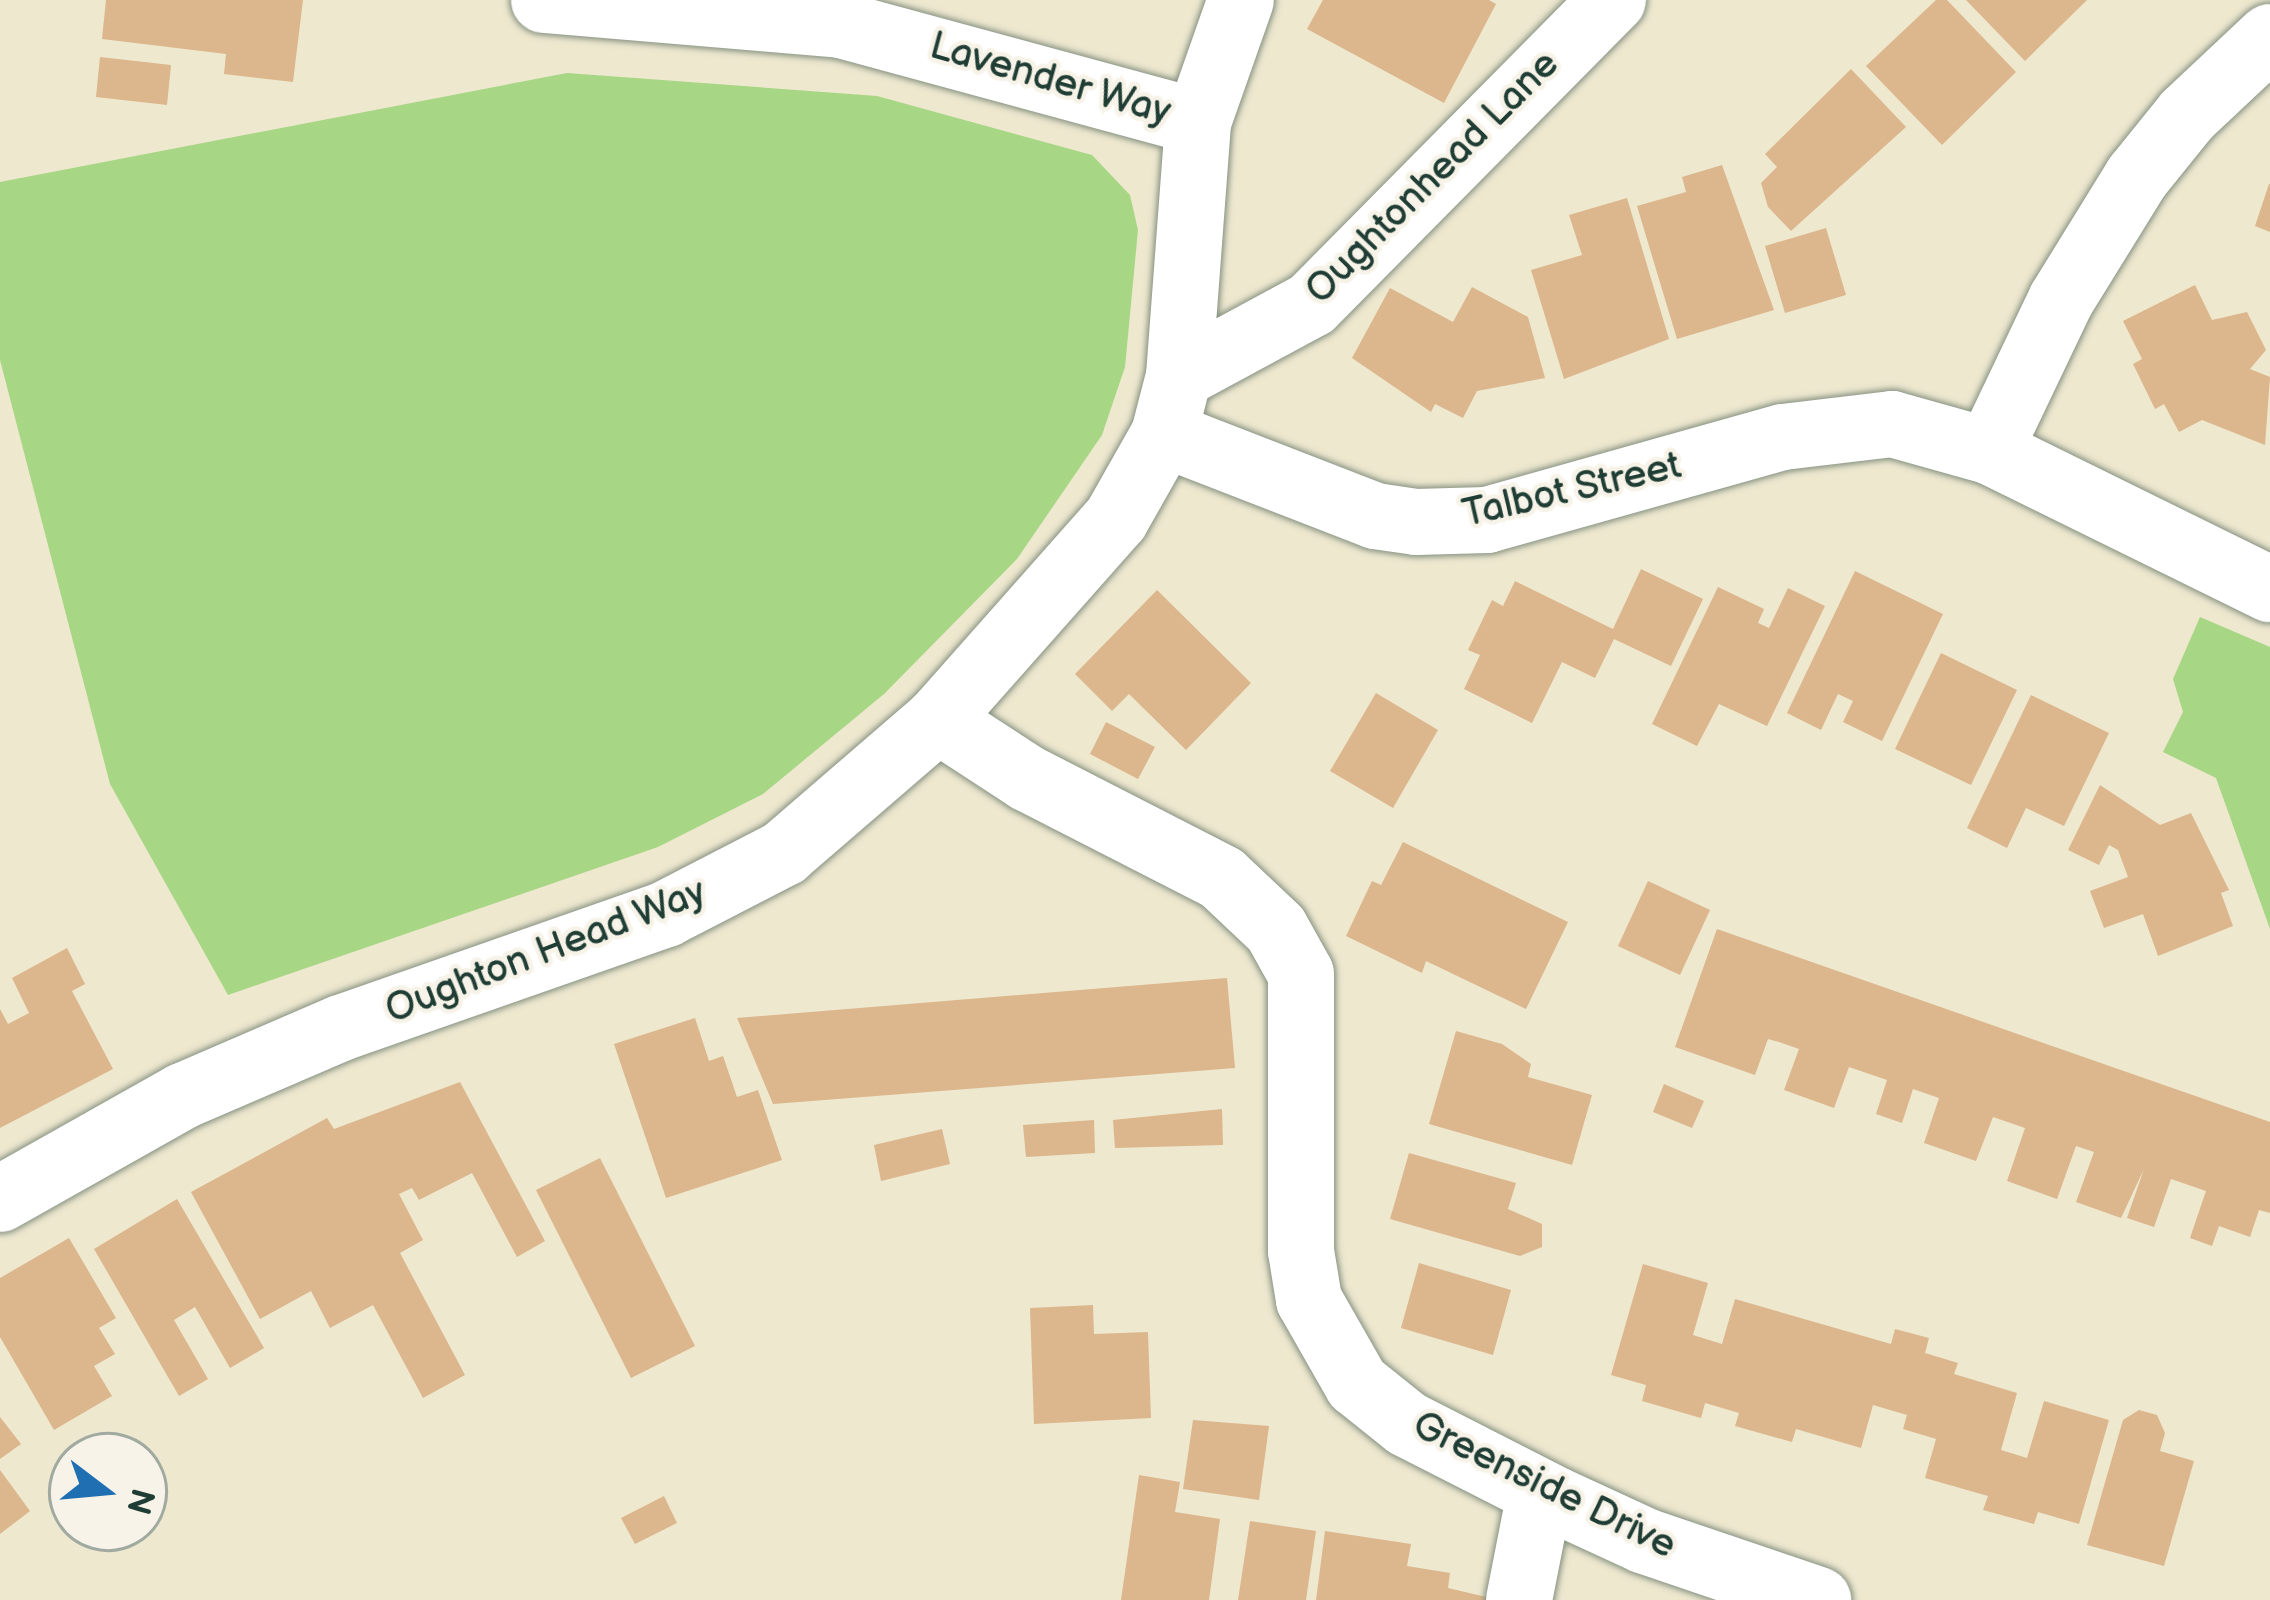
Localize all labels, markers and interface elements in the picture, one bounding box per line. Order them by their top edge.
street label: Lavender Way [923,23,1177,137]
street label: Oughtonhead Lane [1297,42,1569,314]
street label: Talbot Street [1458,443,1686,539]
street label: Oughton Head Way [379,869,713,1035]
street label: Greenside Drive [1405,1402,1683,1570]
north arrow [48,1432,168,1552]
text: N [117,1484,162,1519]

